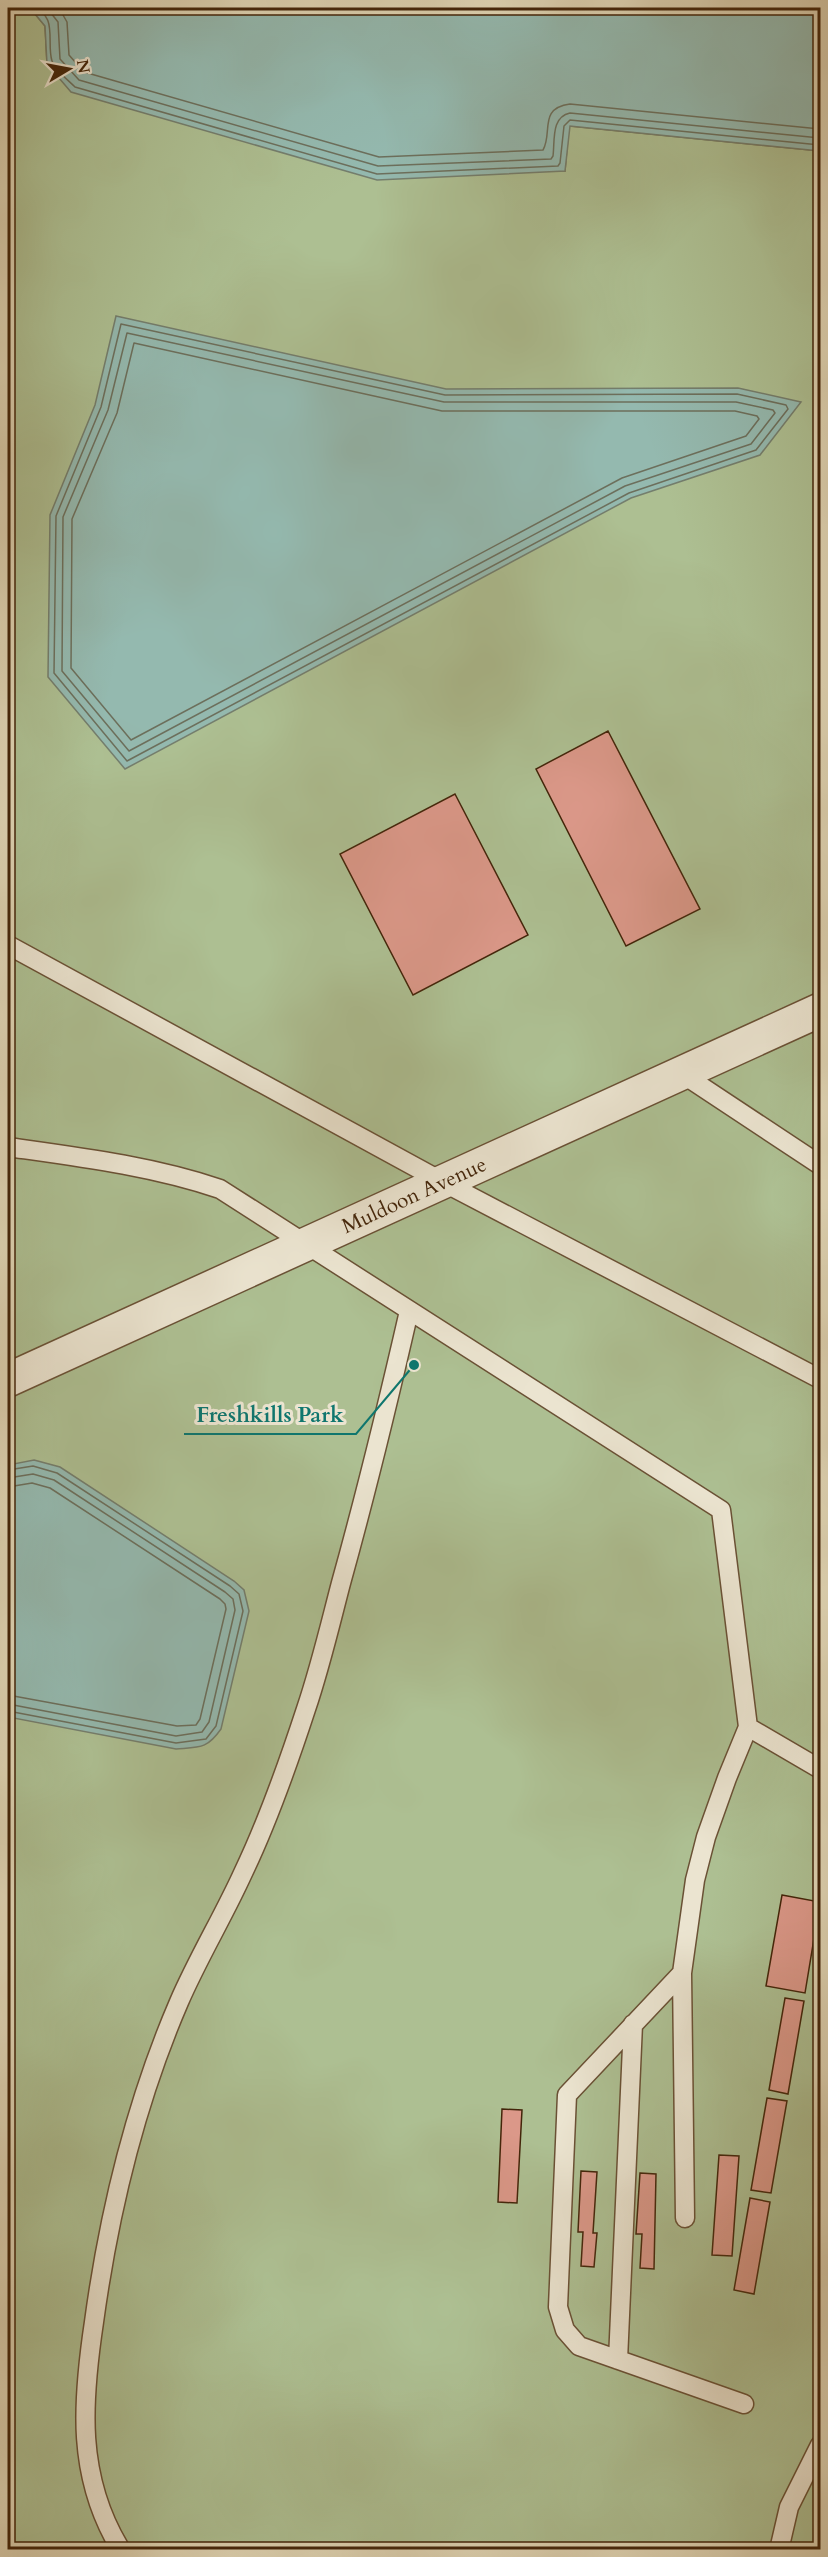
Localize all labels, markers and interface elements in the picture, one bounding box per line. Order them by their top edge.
north arrow [39,39,99,99]
text: N [71,58,95,75]
street label: Muldoon Avenue [337,1150,491,1241]
callout: Freshkills Park [184,1394,356,1434]
text: Freshkills Park [196,1400,344,1430]

